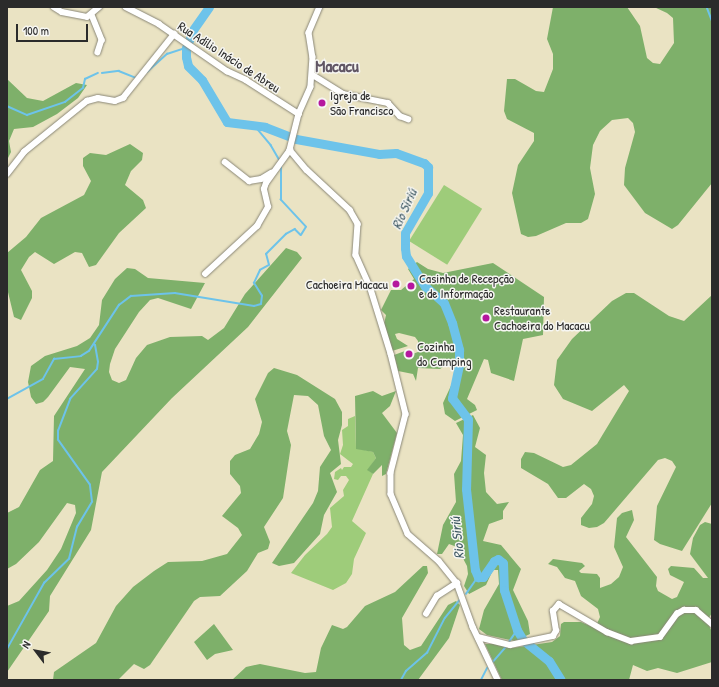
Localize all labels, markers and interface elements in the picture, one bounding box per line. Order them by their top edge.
scale bar [18,16,90,42]
street label: Rua Adílio Inácio de Abreu [175,18,283,96]
text: 100 m [23,22,49,39]
district label: Macacu [315,56,359,76]
place label: Igreja de São Francisco [330,88,393,119]
marker: Igreja de São Francisco [317,98,327,108]
water label: Rio Siriú [388,186,420,232]
place label: Casinha de Recepção e de Informação [419,271,514,302]
place label: Cachoeira Macacu [306,276,388,292]
marker: Cachoeira Macacu [391,279,401,289]
marker: Casinha de Recepção e de Informação [406,281,416,291]
place label: Restaurante Cachoeira do Macacu [494,303,590,334]
marker: Restaurante Cachoeira do Macacu [481,313,491,323]
place label: Cozinha do Camping [417,339,471,370]
marker: Cozinha do Camping [404,349,414,359]
water label: Rio Siriú [446,516,468,560]
north arrow [16,631,56,671]
text: N [18,638,33,651]

